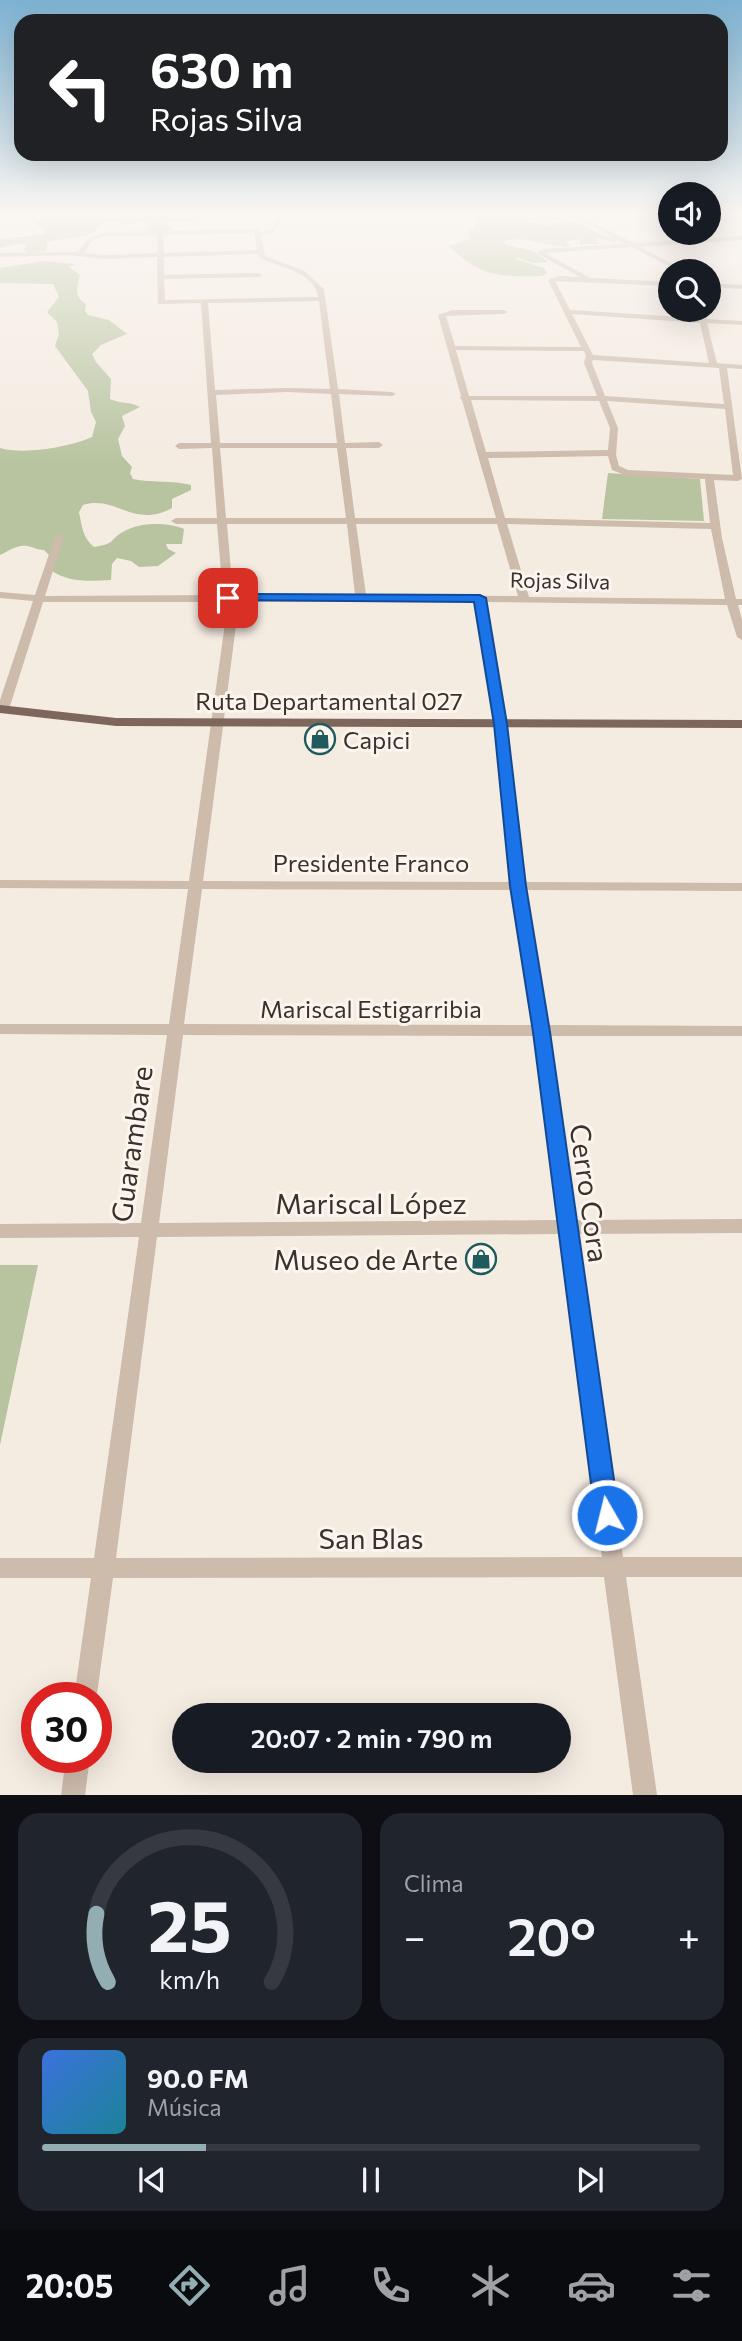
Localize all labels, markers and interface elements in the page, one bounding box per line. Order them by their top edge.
text: 630 m [150,38,293,98]
icon: left [35,42,126,133]
text: Rojas Silva [150,98,303,138]
map controls [658,182,721,322]
button: sound [658,182,721,245]
button: search [658,259,721,322]
street label: Rojas Silva [510,567,610,593]
pin [198,568,258,628]
icon: arrive [209,579,247,617]
street label: Ruta Departamental 027 [195,686,463,715]
shop icon: Capici [303,722,337,756]
place label: Capici [343,725,410,754]
street label: Presidente Franco [273,848,469,877]
street label: Mariscal Estigarribia [260,994,482,1023]
street label: Guarambare [103,1064,159,1224]
street label: Cerro Cora [563,1122,617,1264]
street label: Mariscal López [275,1186,467,1220]
place label: Museo de Arte [273,1242,458,1276]
shop icon: Museo de Arte [464,1242,498,1276]
position arrow [570,1478,644,1552]
street label: San Blas [318,1521,424,1555]
speed limit sign: 30 [21,1682,112,1773]
text: 20:07 · 2 min · 790 m [251,1722,492,1753]
text: Clima [404,1869,464,1897]
text: 25 [148,1879,232,1968]
text: 20° [507,1903,596,1967]
text: − [404,1912,426,1959]
text: + [678,1912,700,1959]
text: km/h [160,1964,220,1994]
text: 90.0 FM [147,2062,249,2093]
text: Música [147,2093,222,2121]
icon: previous [133,2161,171,2199]
icon: pause [352,2161,390,2199]
icon: next [571,2161,609,2199]
icon: directions [165,2261,214,2310]
icon: music [265,2261,314,2310]
icon: phone [366,2261,415,2310]
icon: climate [466,2261,515,2310]
icon: car [567,2261,616,2310]
icon: filters [667,2261,716,2310]
text: 20:05 [26,2265,113,2305]

